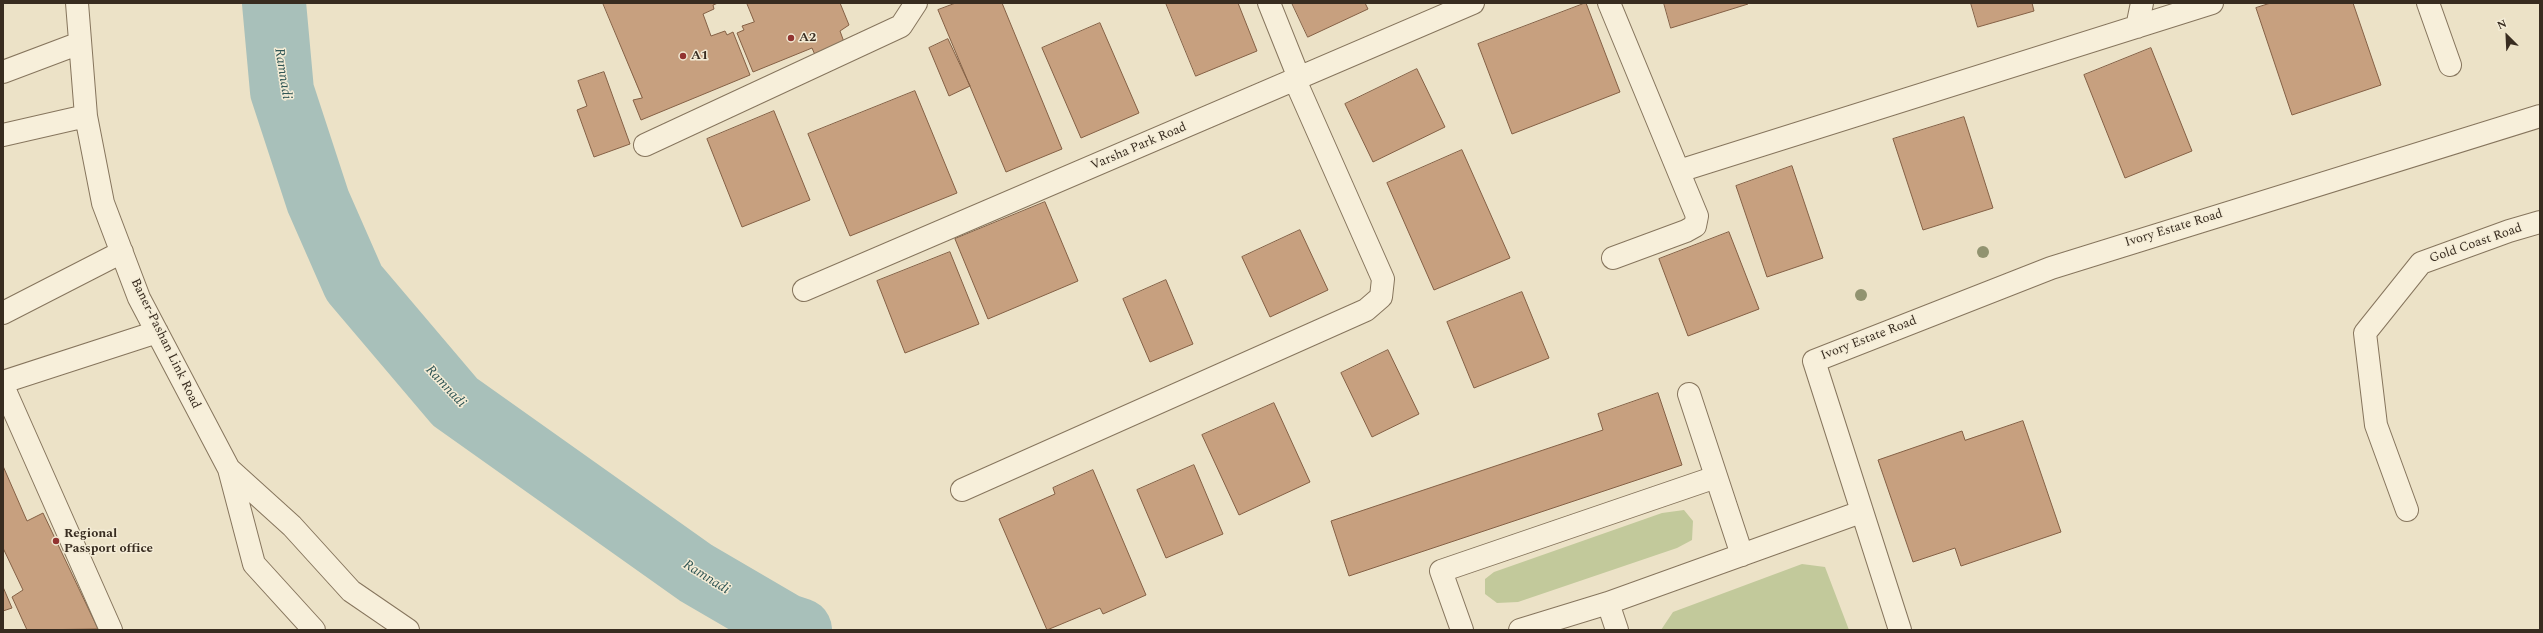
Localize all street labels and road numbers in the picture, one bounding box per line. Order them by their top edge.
street label: Varsha Park Road [1089,120,1189,174]
street label: Ivory Estate Road [2123,207,2225,251]
street label: Gold Coast Road [2428,221,2524,267]
street label: Baner-Pashan Link Road [127,276,203,412]
street label: Ivory Estate Road [1819,314,1919,364]

